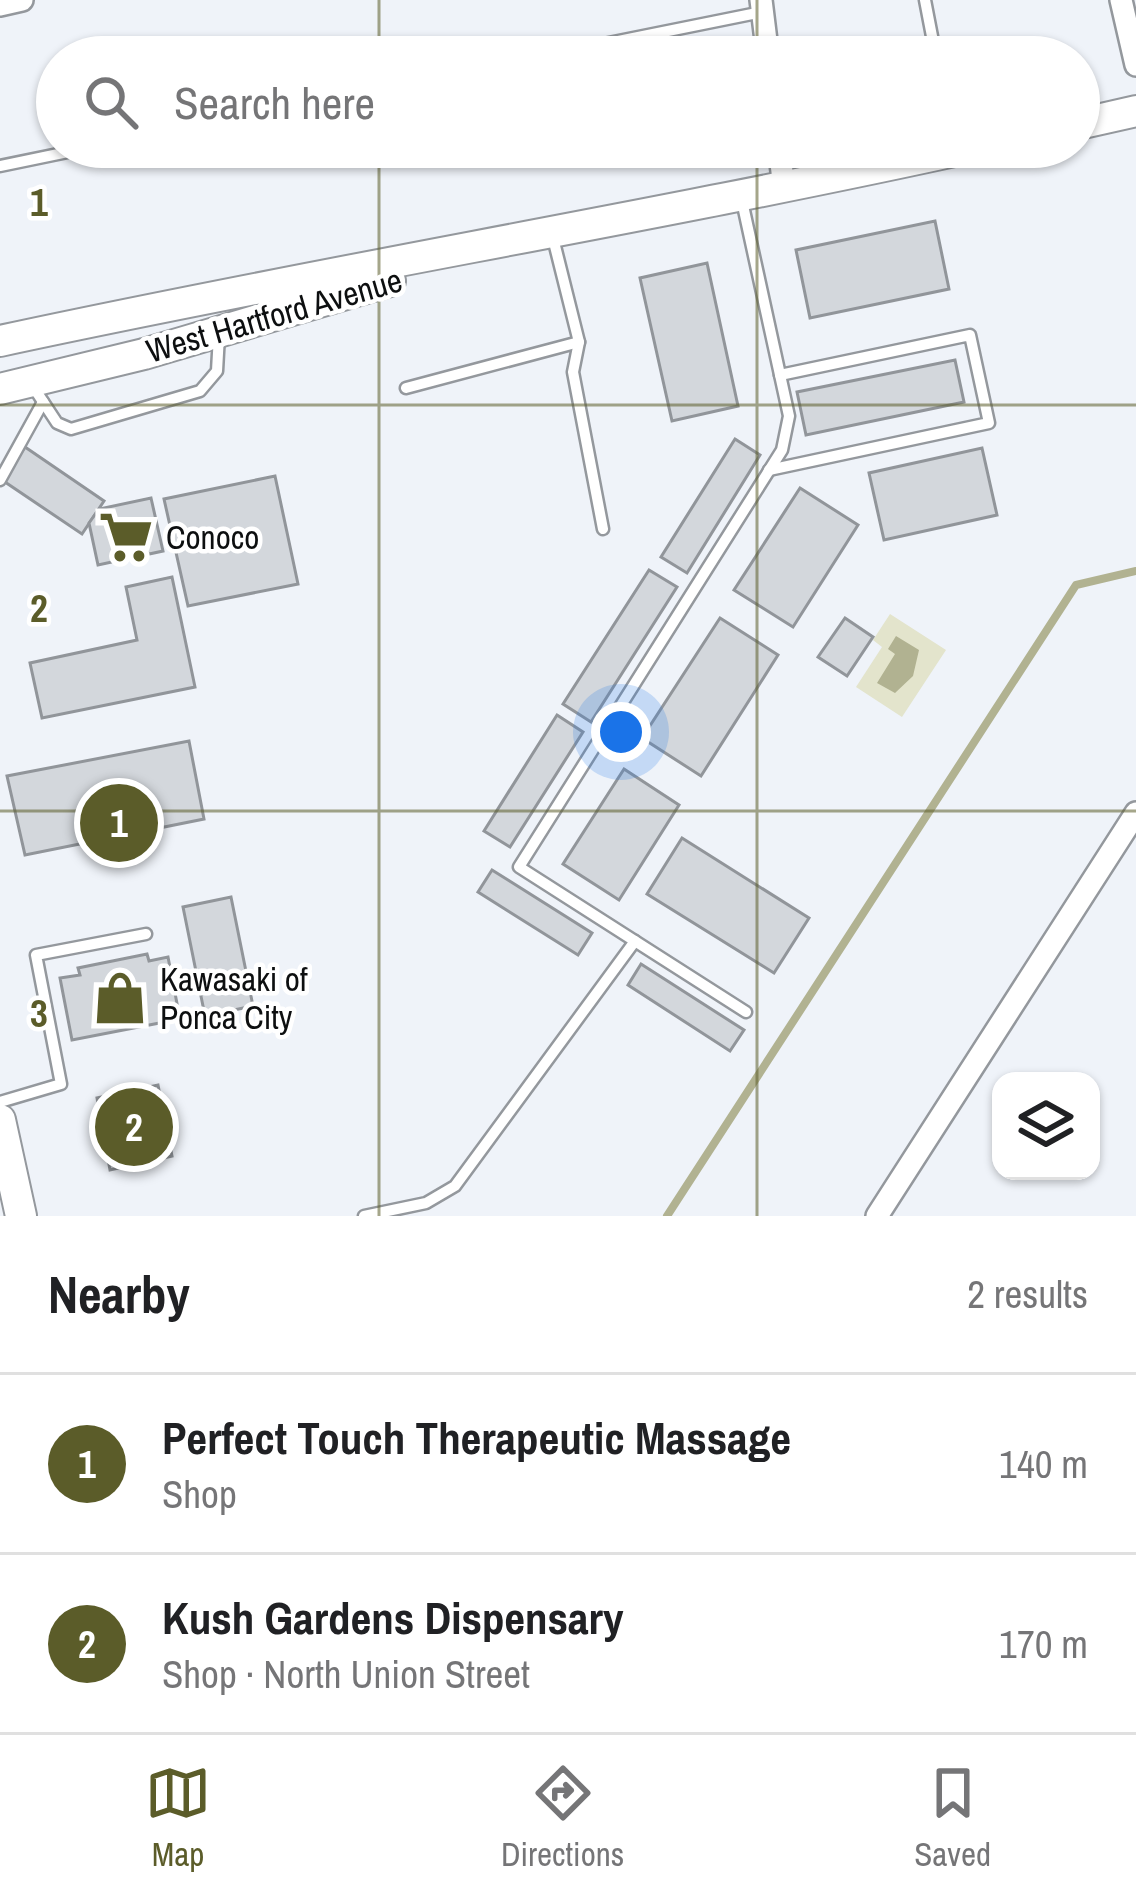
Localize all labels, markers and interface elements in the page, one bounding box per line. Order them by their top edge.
search box [36,36,1100,168]
icon: search [78,69,144,135]
text: Search here [174,72,375,133]
text: 1 [30,176,48,228]
street label: West Hartford Avenue [141,257,407,373]
supermarket icon: Conoco [97,508,155,566]
place label: Conoco [166,515,259,559]
text: 2 [30,582,48,634]
your location [591,702,651,762]
pin: 1 [80,778,158,868]
place label: Kawasaki of Ponca City [160,957,308,1039]
shop icon: Kawasaki of Ponca City [91,969,149,1027]
text: 3 [30,987,48,1039]
map controls [992,1072,1100,1180]
button: layers [992,1072,1100,1180]
pin: 2 [95,1082,173,1172]
text: Nearby [48,1260,190,1329]
text: 2 results [967,1268,1088,1320]
text: Perfect Touch Therapeutic Massage [162,1407,791,1468]
text: 1 [78,1438,96,1490]
text: 140 m [999,1438,1088,1490]
text: Shop [162,1468,237,1520]
text: Kush Gardens Dispensary [162,1587,623,1648]
text: 2 [78,1618,96,1670]
text: 170 m [999,1618,1088,1670]
text: Shop · North Union Street [162,1648,530,1700]
tab: Map [145,1760,211,1876]
tab: Directions [501,1760,624,1876]
tab: Saved [914,1760,991,1876]

